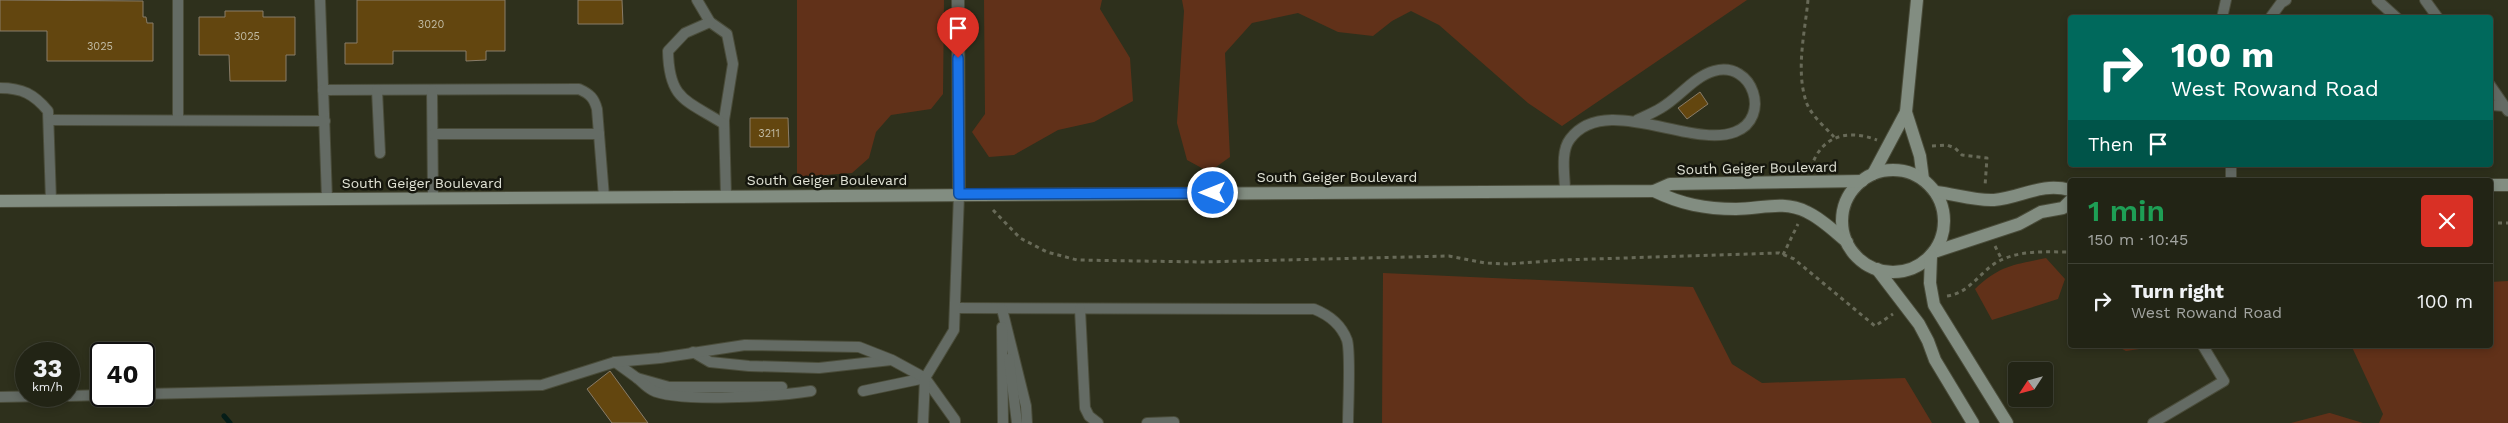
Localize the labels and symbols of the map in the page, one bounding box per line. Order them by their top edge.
pin [937,7,979,58]
house number: 3020 [418,18,444,31]
house number: 3025 [234,30,260,43]
house number: 3025 [87,40,113,53]
house number: 3211 [758,127,780,140]
street label: South Geiger Boulevard [1677,159,1837,177]
position arrow [1186,166,1238,218]
street label: South Geiger Boulevard [1257,169,1417,185]
street label: South Geiger Boulevard [747,172,907,188]
street label: South Geiger Boulevard [342,175,502,191]
speed limit sign: 40 [90,342,155,407]
north arrow [2008,362,2052,408]

